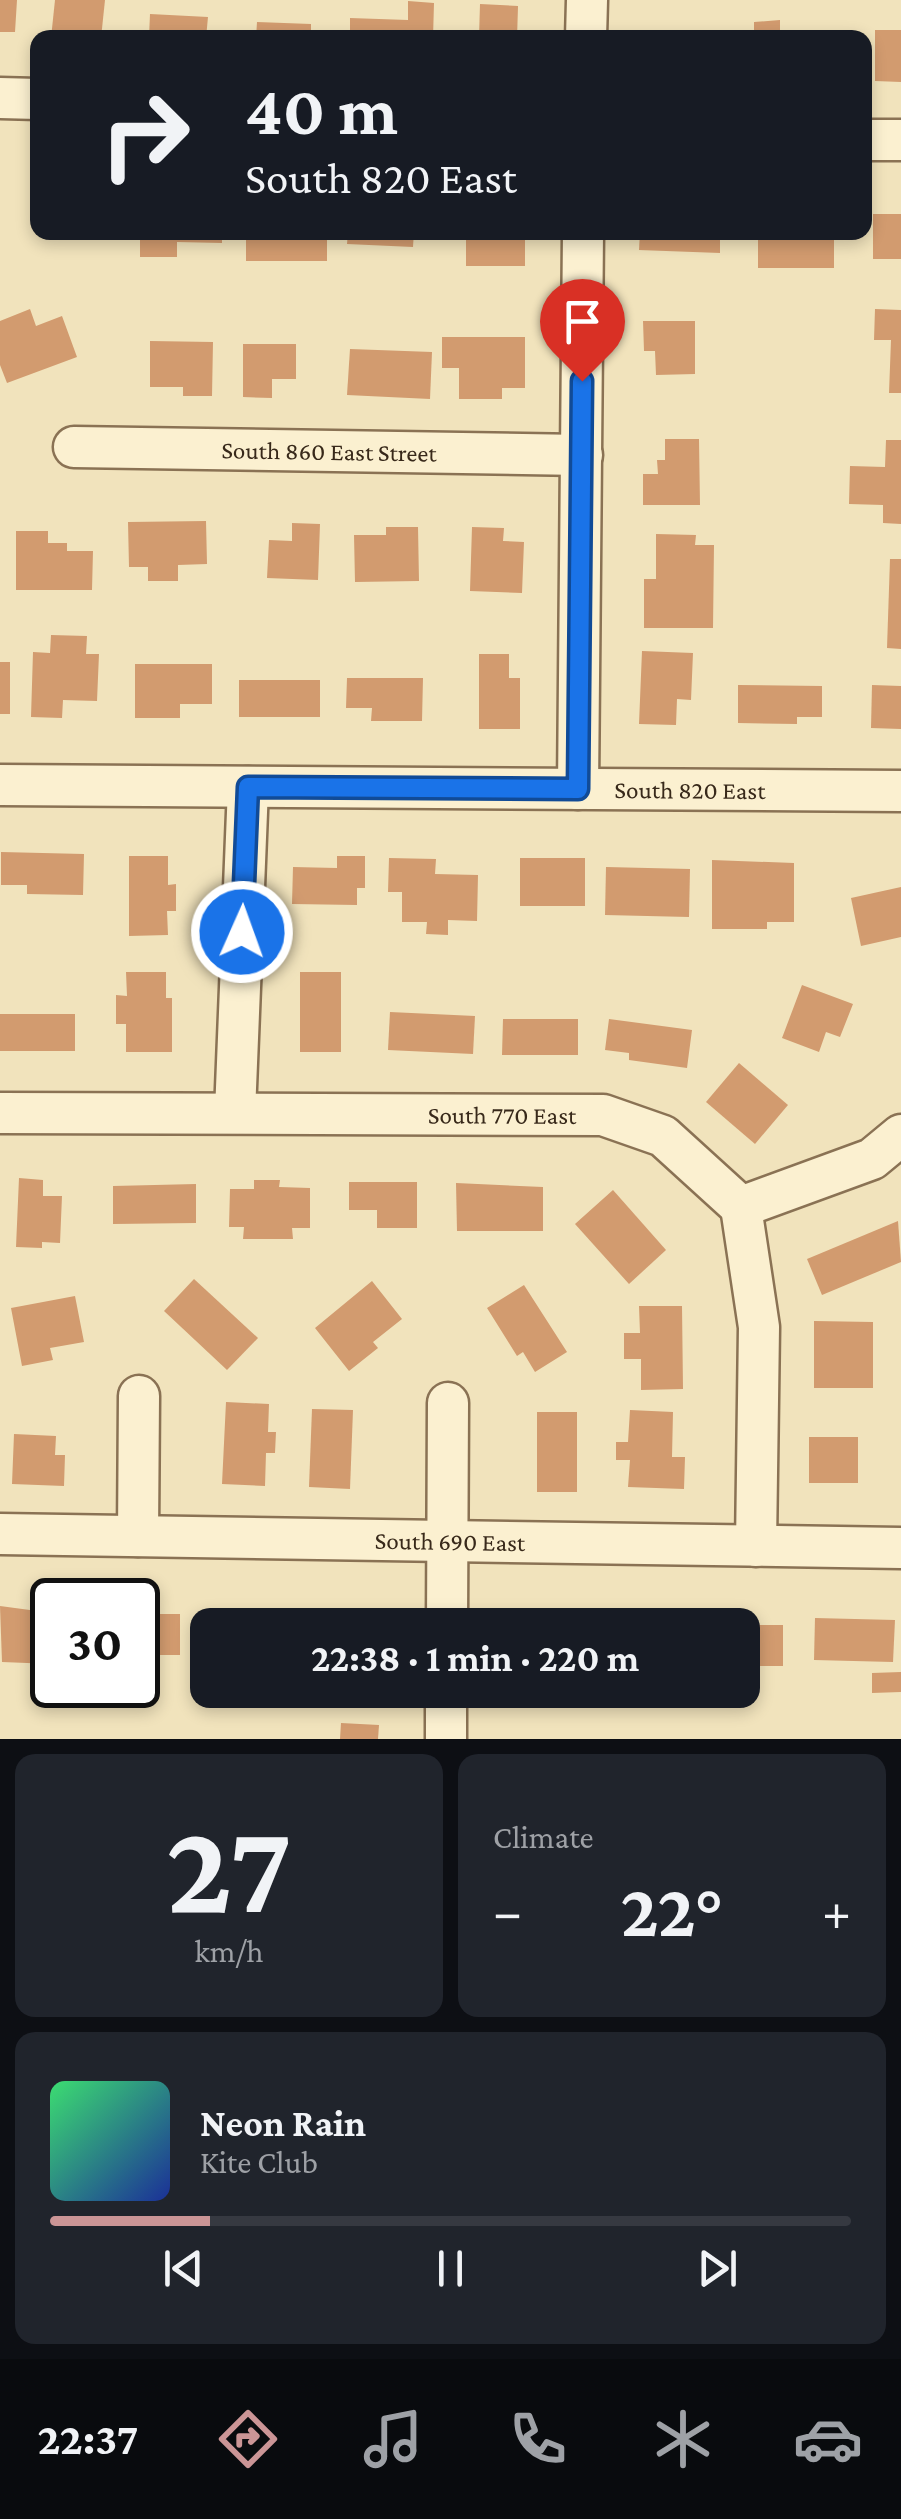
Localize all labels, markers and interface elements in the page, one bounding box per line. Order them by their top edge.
icon: right [80,70,210,200]
text: 40 m [245,71,398,149]
text: South 820 East [245,153,517,203]
pin [540,279,625,382]
icon: arrive [555,294,610,349]
street label: South 860 East Street [221,436,438,466]
street label: South 820 East [614,776,766,804]
position arrow [190,880,294,984]
street label: South 770 East [428,1101,577,1128]
street label: South 690 East [374,1526,526,1556]
speed limit sign: 30 [30,1578,160,1708]
text: 22:38 · 1 min · 220 m [311,1637,639,1679]
text: 27 [166,1795,292,1940]
text: Climate [493,1819,594,1855]
text: 22° [620,1869,724,1952]
text: − [493,1881,522,1942]
text: + [822,1881,851,1942]
text: km/h [195,1933,264,1969]
text: Neon Rain [200,2102,366,2144]
text: Kite Club [200,2144,318,2180]
icon: previous [156,2241,211,2296]
icon: pause [423,2241,478,2296]
icon: next [690,2241,745,2296]
icon: directions [213,2404,283,2474]
icon: music [358,2404,428,2474]
icon: phone [503,2404,573,2474]
icon: climate [648,2404,718,2474]
icon: car [793,2404,863,2474]
text: 22:37 [38,2414,138,2464]

